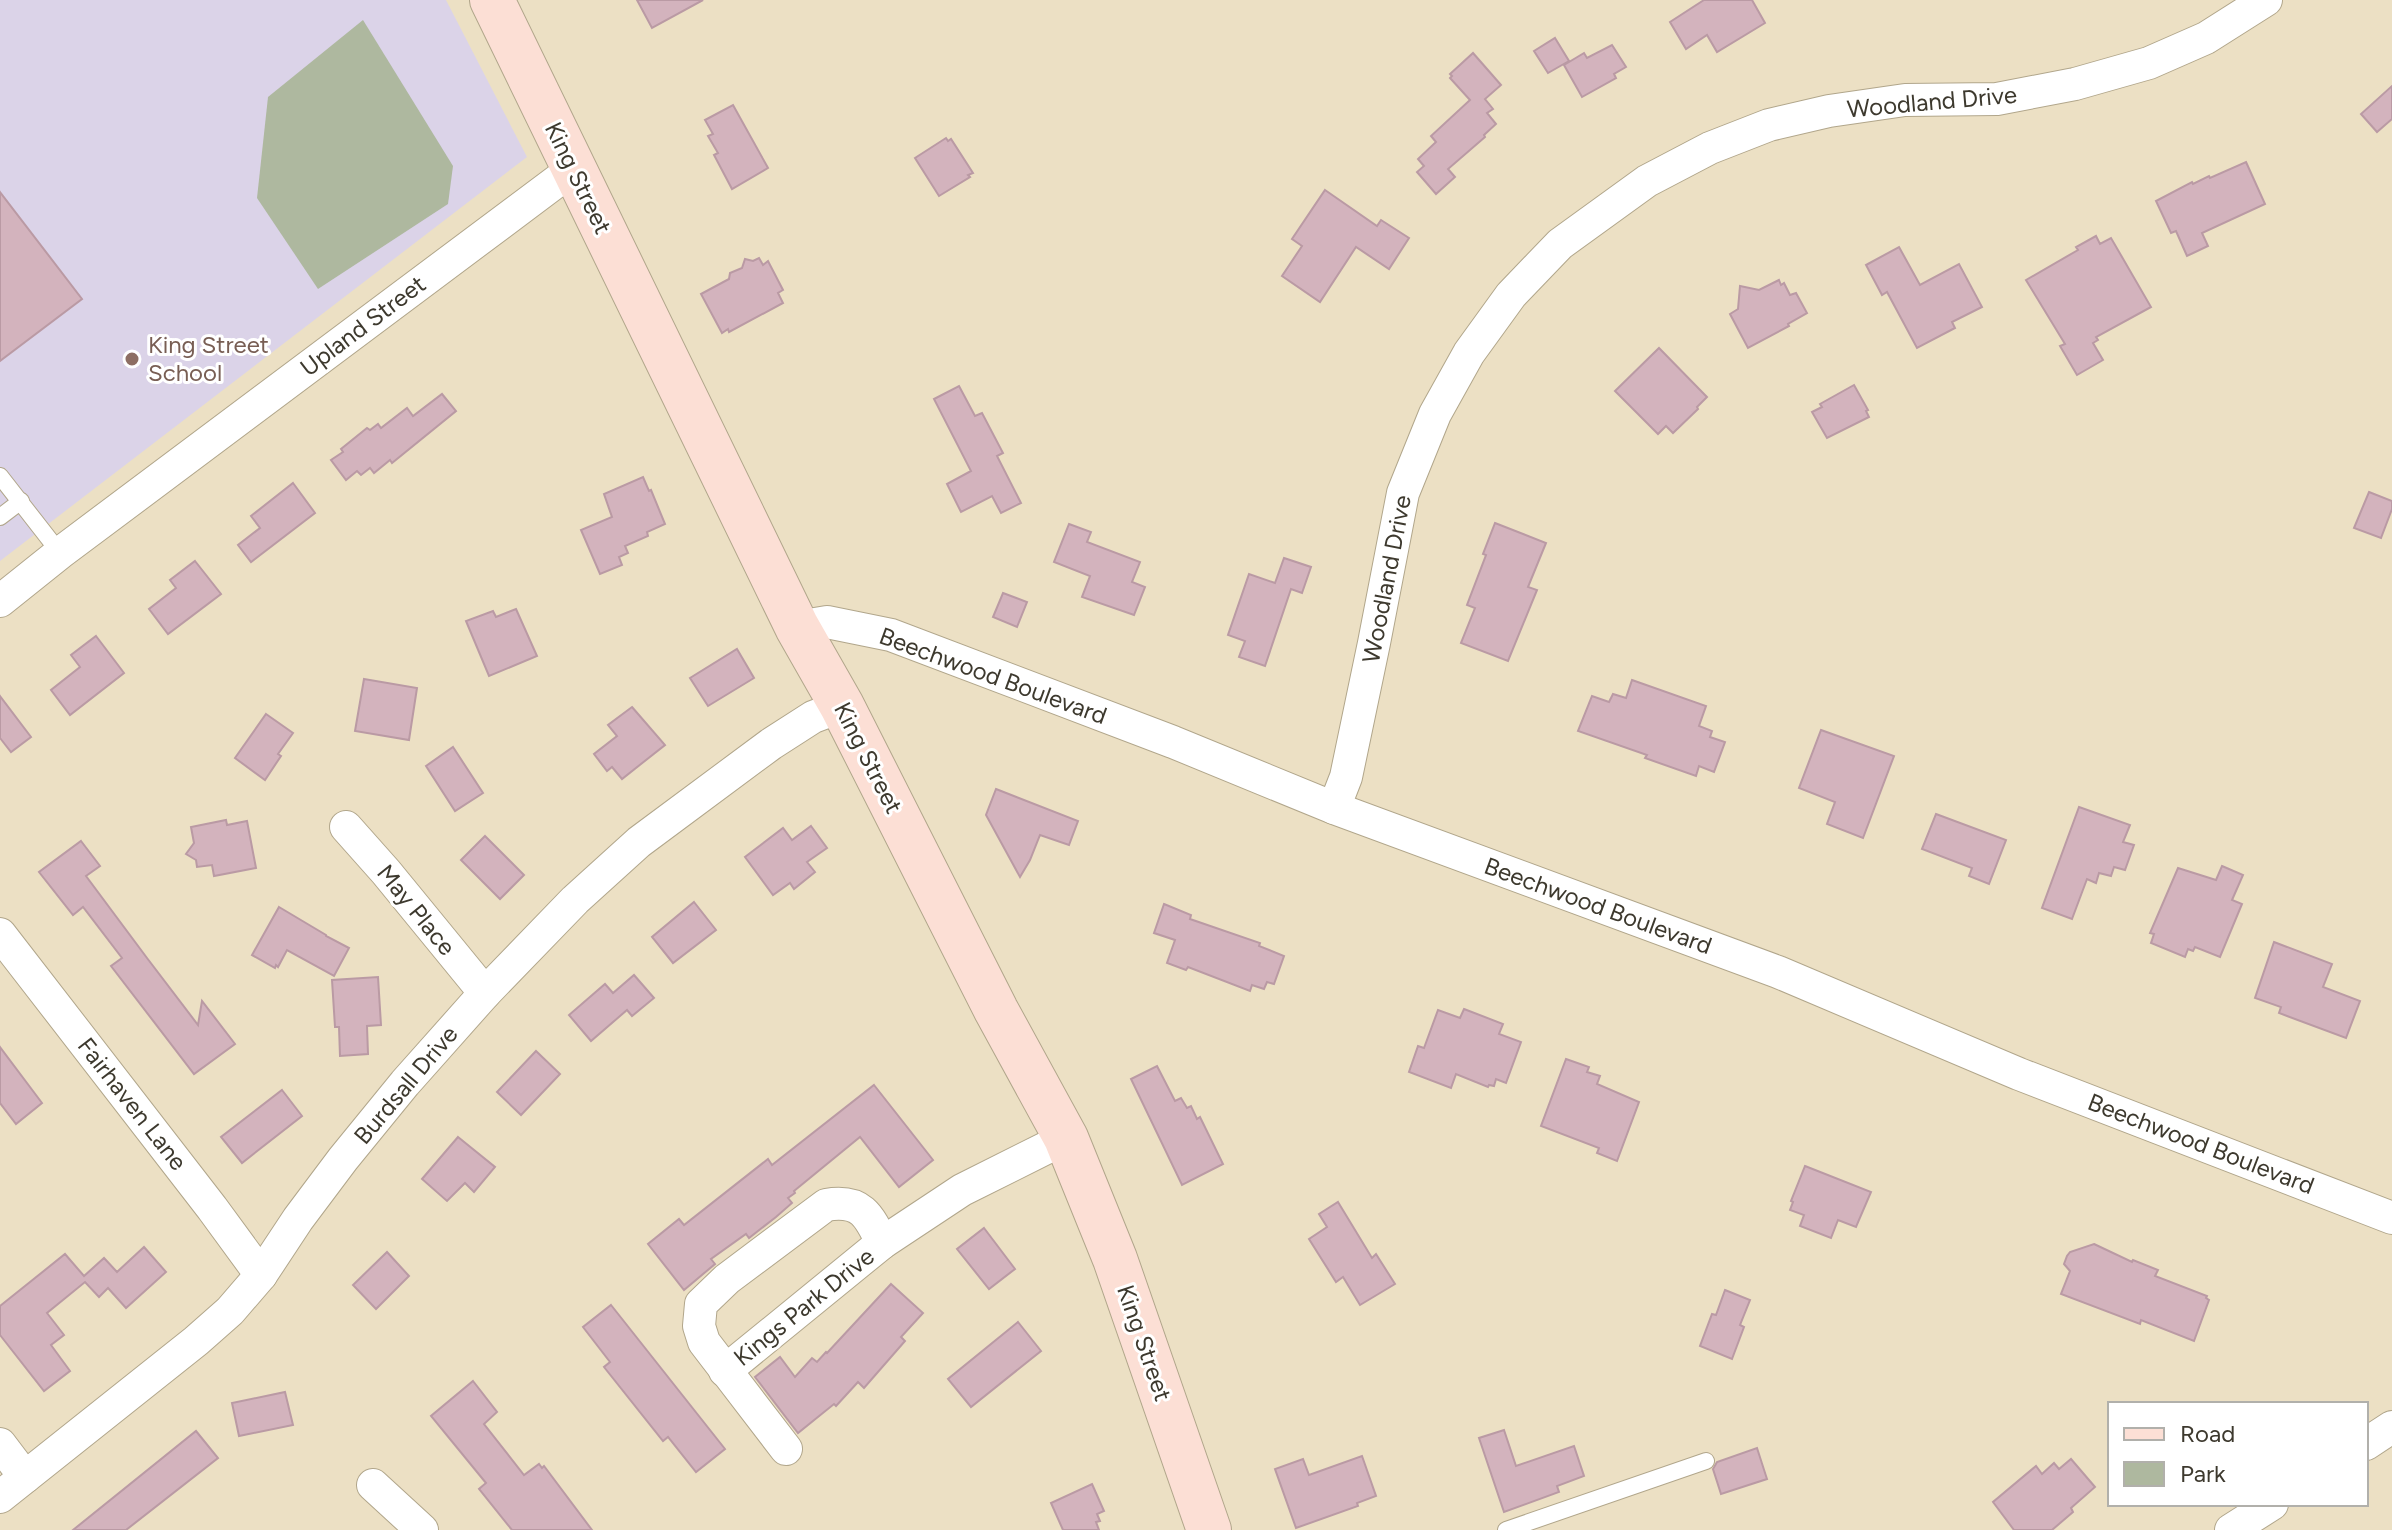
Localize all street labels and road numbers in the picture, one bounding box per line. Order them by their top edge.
street label: Woodland Drive [1846,80,2018,123]
street label: King Street [539,117,618,238]
street label: Upland Street [294,269,431,382]
street label: Woodland Drive [1356,493,1417,665]
street label: Beechwood Boulevard [875,621,1111,730]
street label: King Street [828,697,909,818]
street label: Beechwood Boulevard [1480,851,1716,960]
street label: May Place [371,858,462,961]
street label: Burdsall Drive [348,1020,464,1150]
street label: Fairhaven Lane [72,1032,193,1176]
street label: Beechwood Boulevard [2084,1087,2318,1200]
street label: Kings Park Drive [728,1241,880,1372]
street label: King Street [1111,1281,1178,1405]

